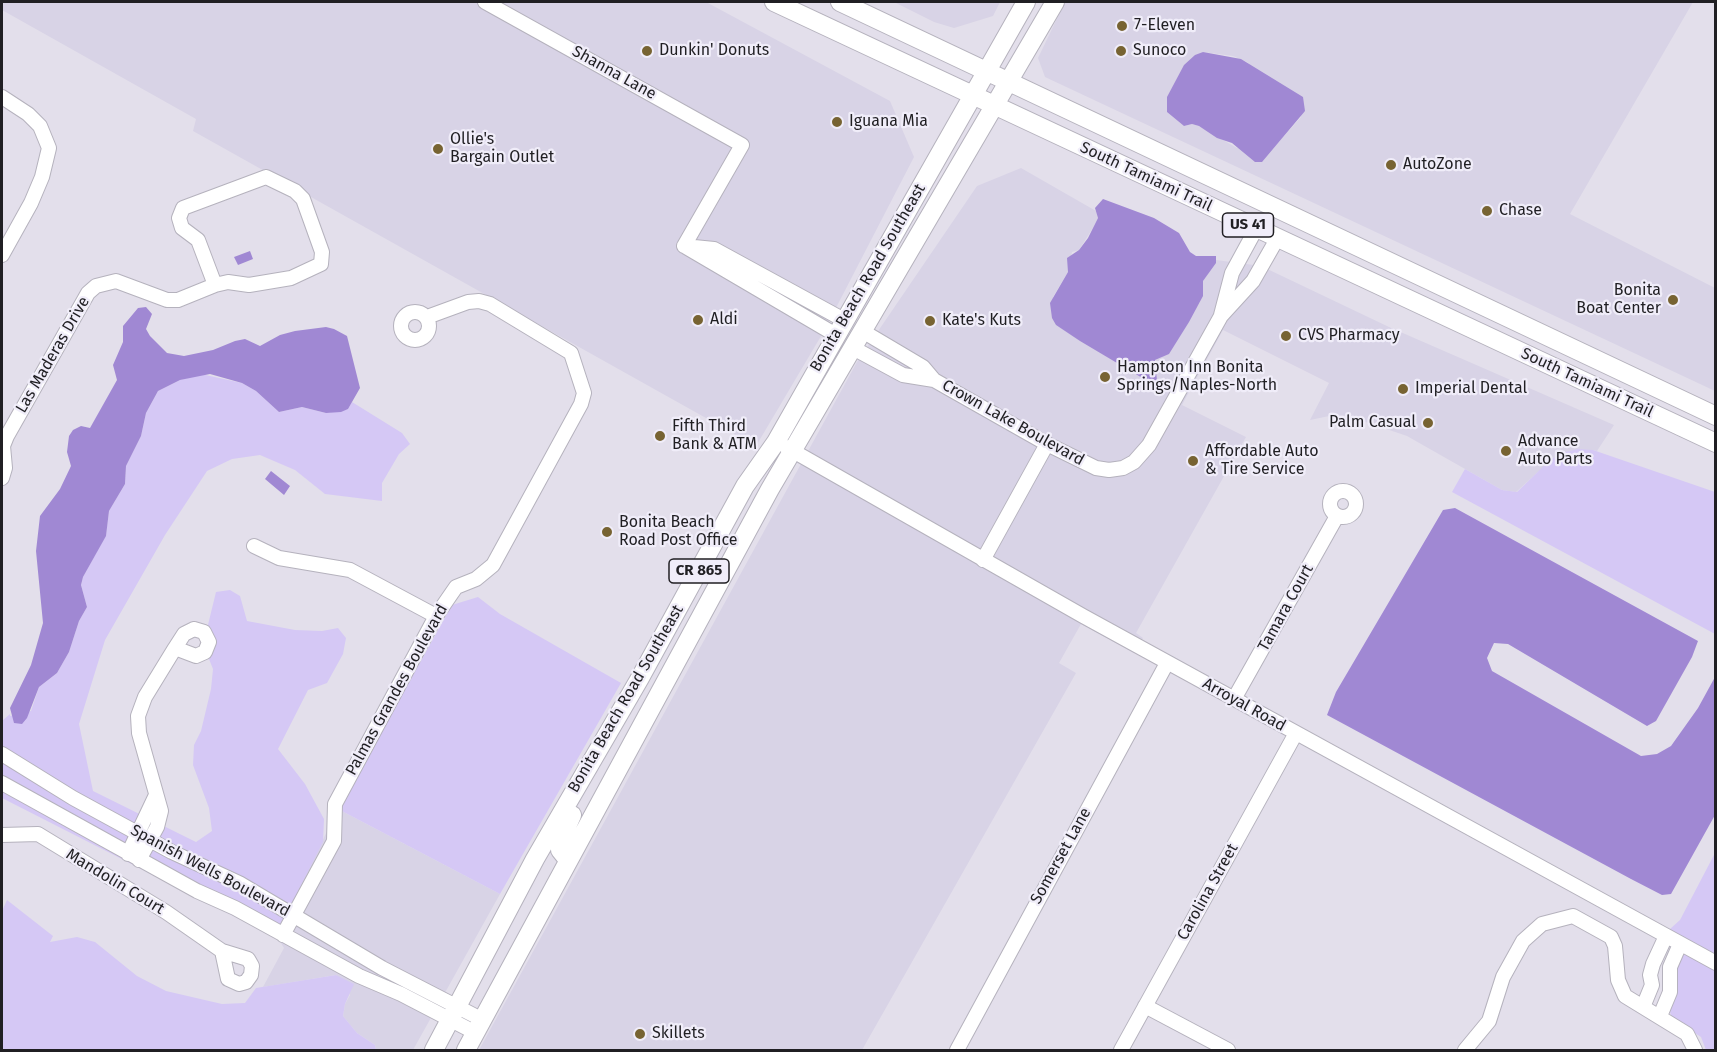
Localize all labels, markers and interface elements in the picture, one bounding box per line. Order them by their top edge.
place label: 7-Eleven [1134,16,1195,36]
marker: 7-Eleven [1115,19,1129,33]
place label: Dunkin' Donuts [659,41,769,61]
place label: Sunoco [1133,41,1186,61]
street label: Shanna Lane [569,42,659,104]
marker: Dunkin' Donuts [640,44,654,58]
marker: Sunoco [1114,44,1128,58]
place label: Iguana Mia [849,112,928,132]
marker: Iguana Mia [830,115,844,129]
place label: Ollie's Bargain Outlet [450,130,554,168]
street label: South Tamiami Trail [1077,138,1215,216]
marker: Ollie's Bargain Outlet [431,142,445,156]
place label: AutoZone [1403,155,1472,175]
marker: AutoZone [1384,158,1398,172]
street label: Bonita Beach Road Southeast [806,181,930,375]
place label: Chase [1499,201,1542,221]
marker: Chase [1480,204,1494,218]
road number: US 41 [1222,213,1274,237]
place label: Bonita Boat Center [1576,281,1661,319]
marker: Bonita Boat Center [1666,293,1680,307]
street label: Las Maderas Drive [12,294,94,416]
place label: Aldi [710,310,738,330]
place label: Kate's Kuts [942,311,1021,331]
marker: Aldi [691,313,705,327]
marker: Kate's Kuts [923,314,937,328]
place label: CVS Pharmacy [1298,326,1400,346]
marker: CVS Pharmacy [1279,329,1293,343]
street label: South Tamiami Trail [1518,344,1656,422]
place label: Hampton Inn Bonita Springs/Naples-North [1117,358,1277,396]
marker: Hampton Inn Bonita Springs/Naples-North [1098,370,1112,384]
street label: Crown Lake Boulevard [939,376,1087,470]
place label: Imperial Dental [1415,379,1527,399]
marker: Imperial Dental [1396,382,1410,396]
place label: Palm Casual [1329,413,1416,433]
marker: Palm Casual [1421,416,1435,430]
place label: Fifth Third Bank & ATM [672,417,757,455]
marker: Fifth Third Bank & ATM [653,429,667,443]
place label: Advance Auto Parts [1518,432,1592,470]
place label: Affordable Auto & Tire Service [1205,442,1318,480]
marker: Advance Auto Parts [1499,444,1513,458]
marker: Affordable Auto & Tire Service [1186,454,1200,468]
place label: Bonita Beach Road Post Office [619,513,737,551]
marker: Bonita Beach Road Post Office [600,525,614,539]
road number: CR 865 [669,559,729,583]
street label: Tamara Court [1254,561,1318,655]
street label: Palmas Grandes Boulevard [342,601,452,779]
street label: Bonita Beach Road Southeast [564,602,688,796]
street label: Arroyal Road [1199,674,1289,736]
street label: Somerset Lane [1027,804,1095,908]
street label: Spanish Wells Boulevard [127,821,293,921]
street label: Carolina Street [1174,840,1242,944]
street label: Mandolin Court [62,845,168,919]
place label: Skillets [652,1024,705,1044]
marker: Skillets [633,1027,647,1041]

